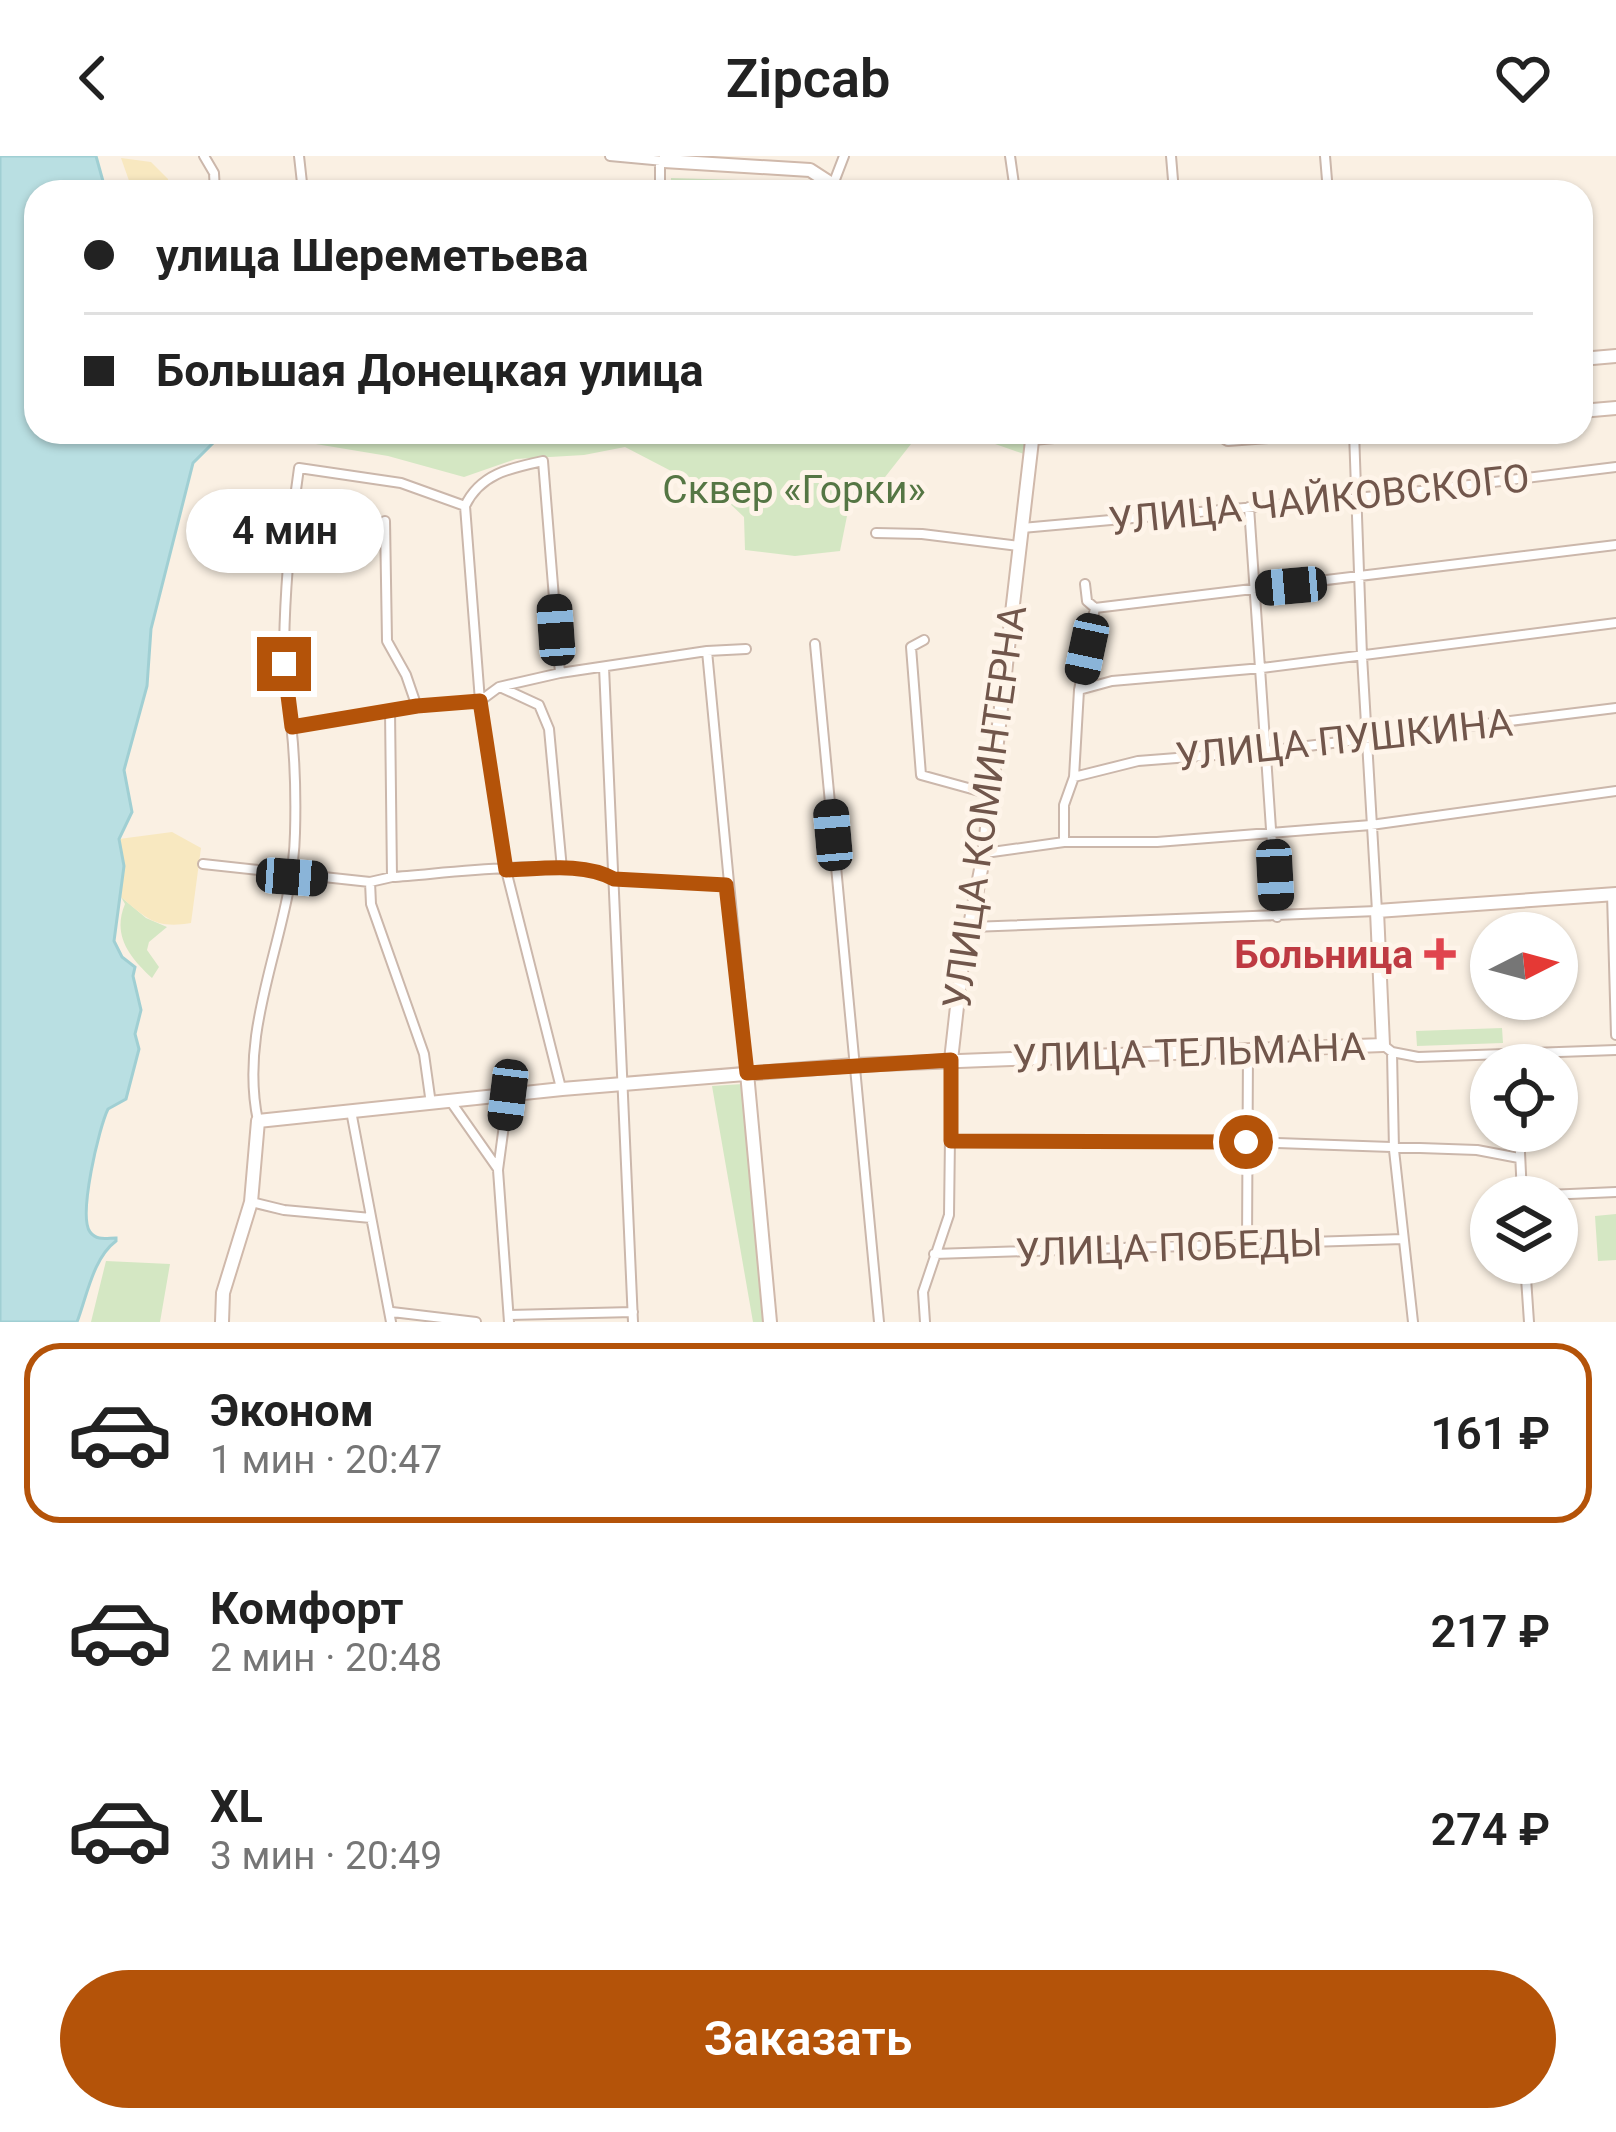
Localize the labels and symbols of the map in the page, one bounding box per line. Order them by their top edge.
street label: УЛИЦА ЧАЙКОВСКОГО [1106,455,1532,545]
park label: Сквер «Горки» [662,467,926,513]
callout: 4 мин [185,490,383,574]
car [1254,565,1328,607]
car [536,593,576,667]
street label: УЛИЦА КОМИНТЕРНА [934,602,1036,1012]
car [1062,610,1112,688]
route end [257,637,311,691]
street label: УЛИЦА ПУШКИНА [1173,699,1515,781]
car [812,798,854,872]
car [1255,838,1295,912]
car [255,857,329,897]
north arrow [1470,912,1578,1020]
place label: Больница [1234,932,1413,978]
marker: Больница [1424,938,1456,970]
street label: УЛИЦА ТЕЛЬМАНА [1012,1024,1366,1082]
car [486,1057,530,1133]
route start [1219,1115,1273,1169]
street label: УЛИЦА ПОБЕДЫ [1015,1220,1323,1276]

